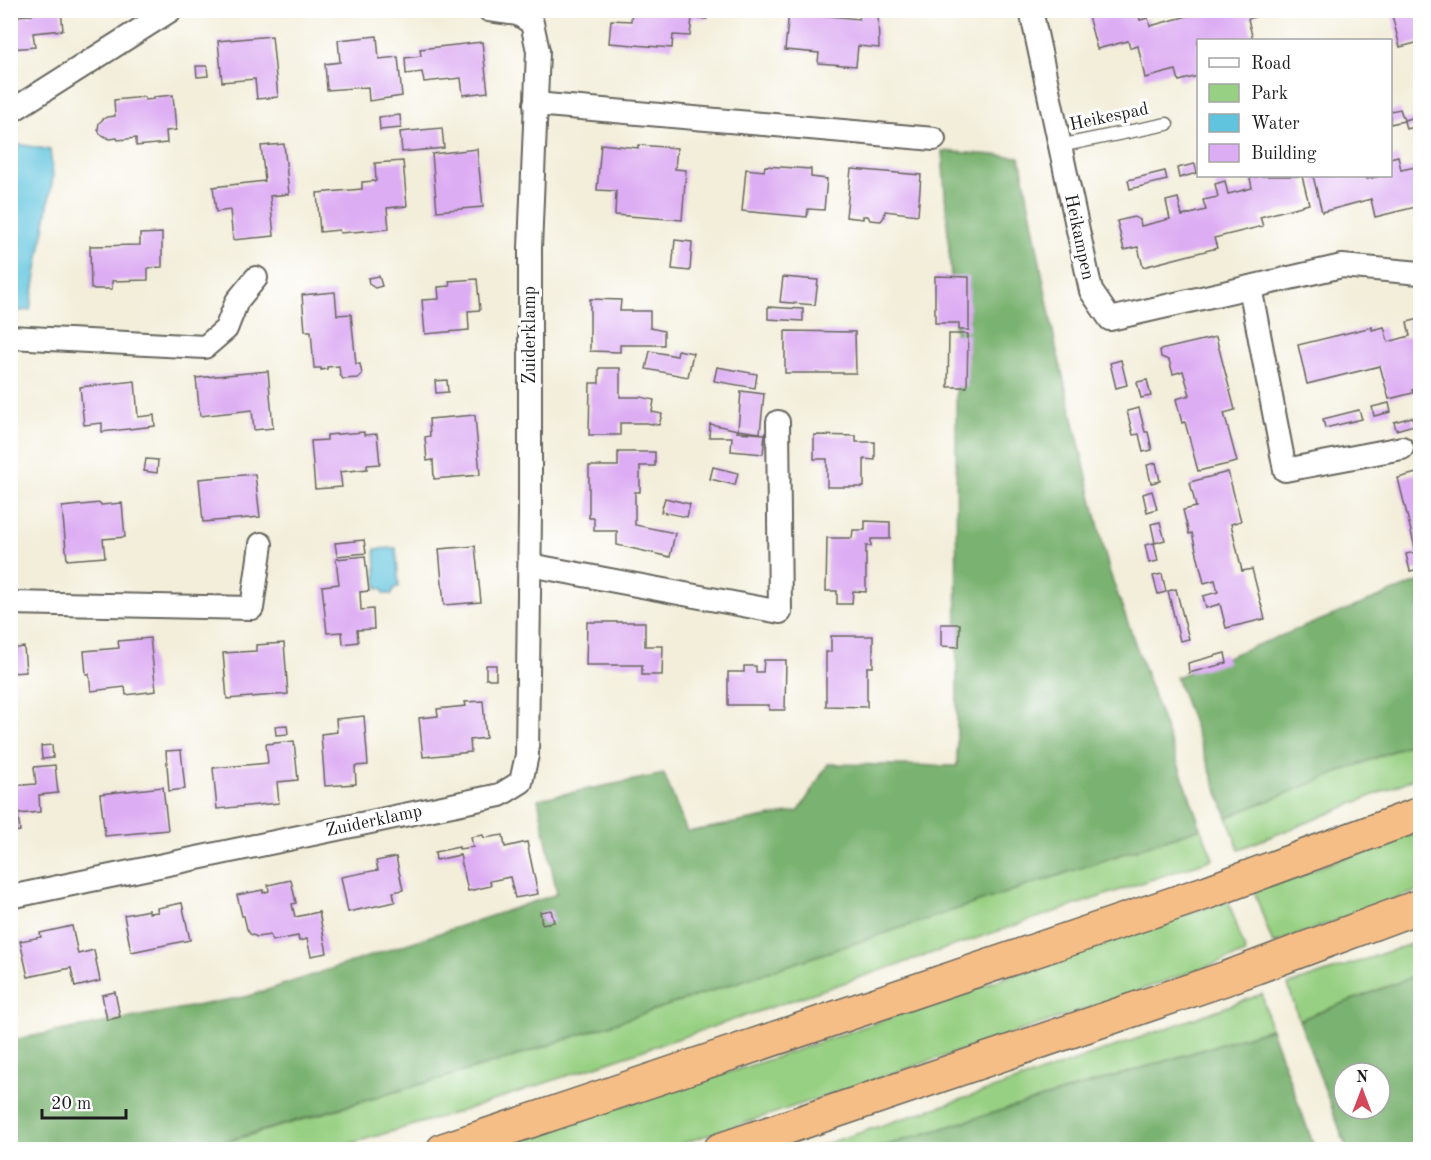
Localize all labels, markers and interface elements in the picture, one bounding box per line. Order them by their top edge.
legend [1197,39,1392,177]
text: Road [1251,55,1291,73]
text: Park [1251,85,1288,103]
street label: Heikespad [1068,100,1150,134]
text: Water [1251,115,1300,133]
text: Building [1251,145,1317,163]
street label: Heikampen [1061,192,1097,282]
street label: Zuiderklamp [521,286,539,384]
street label: Zuiderklamp [324,802,424,840]
north arrow [1332,1061,1392,1121]
text: N [1356,1070,1369,1086]
scale bar [42,1082,126,1120]
text: 20 m [51,1095,91,1113]

